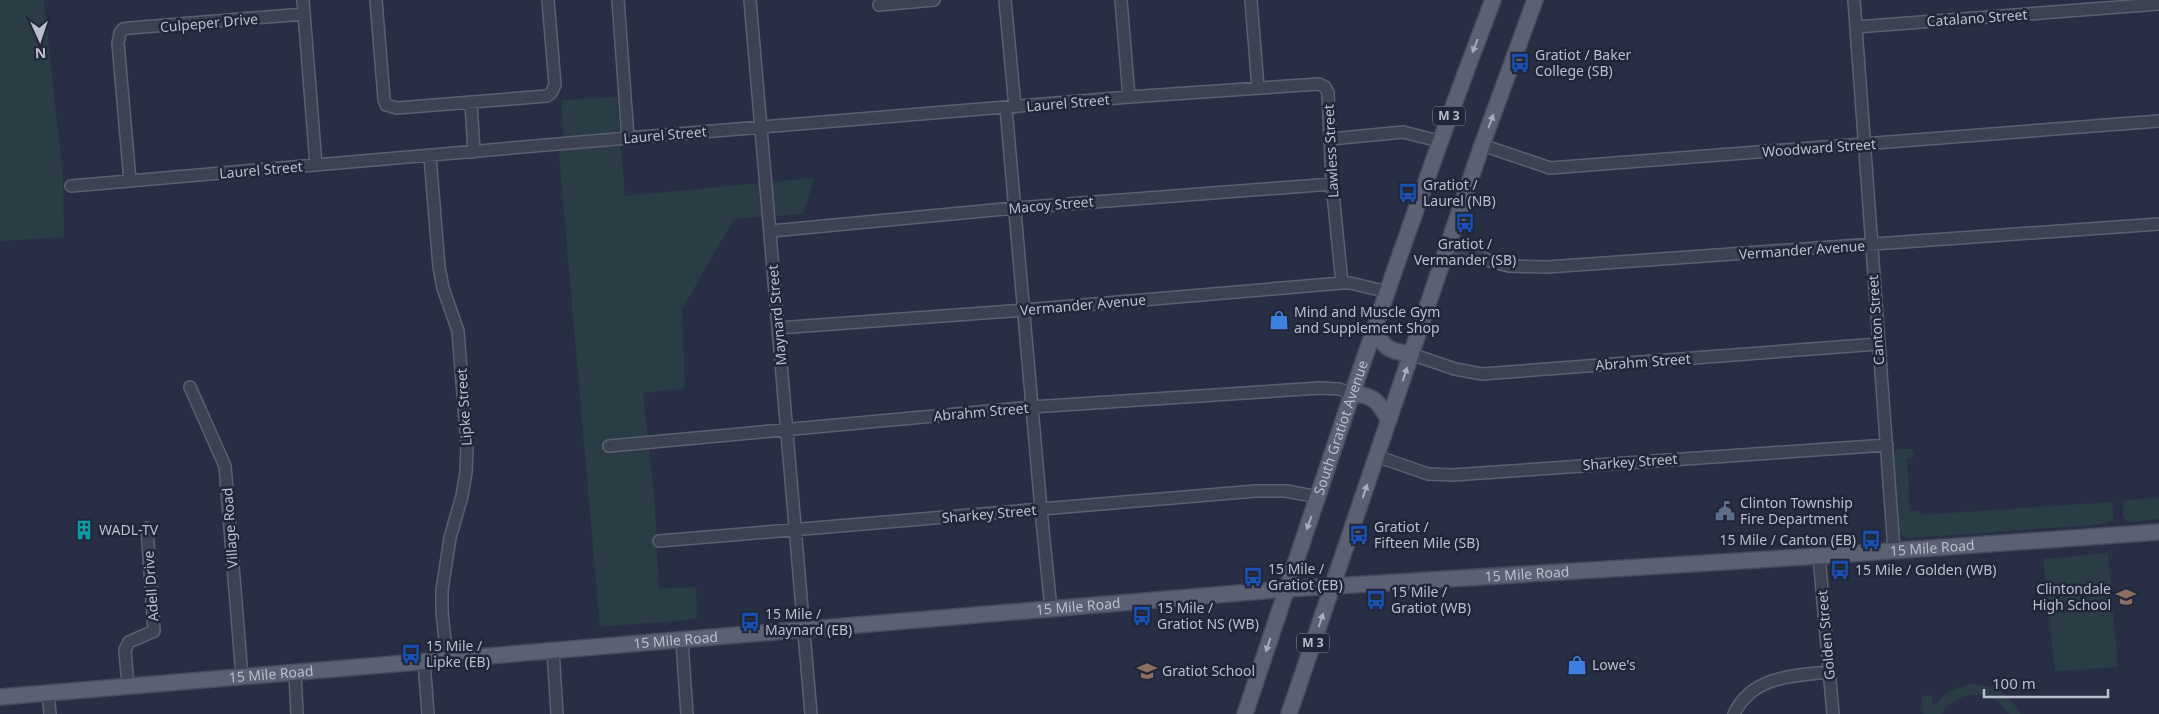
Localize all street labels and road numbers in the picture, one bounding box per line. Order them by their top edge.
street label: Catalano Street [1926,5,2028,30]
street label: Culpeper Drive [159,9,259,36]
street label: Laurel Street [1025,89,1110,116]
street label: Lawless Street [1319,104,1342,198]
road number: M 3 [1433,106,1465,125]
street label: Laurel Street [622,121,707,148]
street label: Woodward Street [1761,134,1876,161]
street label: Laurel Street [218,156,303,183]
street label: Macoy Street [1008,191,1094,218]
street label: Vermander Avenue [1738,236,1866,263]
street label: Maynard Street [763,264,790,366]
street label: Canton Street [1863,274,1888,366]
street label: Vermander Avenue [1019,290,1147,319]
street label: Abrahm Street [1595,349,1691,374]
street label: South Gratiot Avenue [1309,358,1372,497]
street label: Lipke Street [451,368,476,446]
street label: Abrahm Street [933,398,1029,425]
street label: Sharkey Street [1582,449,1678,474]
street label: Village Road [217,487,242,569]
street label: Sharkey Street [941,500,1037,527]
street label: 15 Mile Road [1889,535,1975,560]
street label: Adell Drive [139,550,162,622]
street label: 15 Mile Road [1484,561,1570,586]
street label: Golden Street [1812,589,1839,681]
street label: 15 Mile Road [1035,593,1121,619]
street label: 15 Mile Road [633,627,719,653]
road number: M 3 [1297,634,1329,652]
street label: 15 Mile Road [228,661,314,687]

